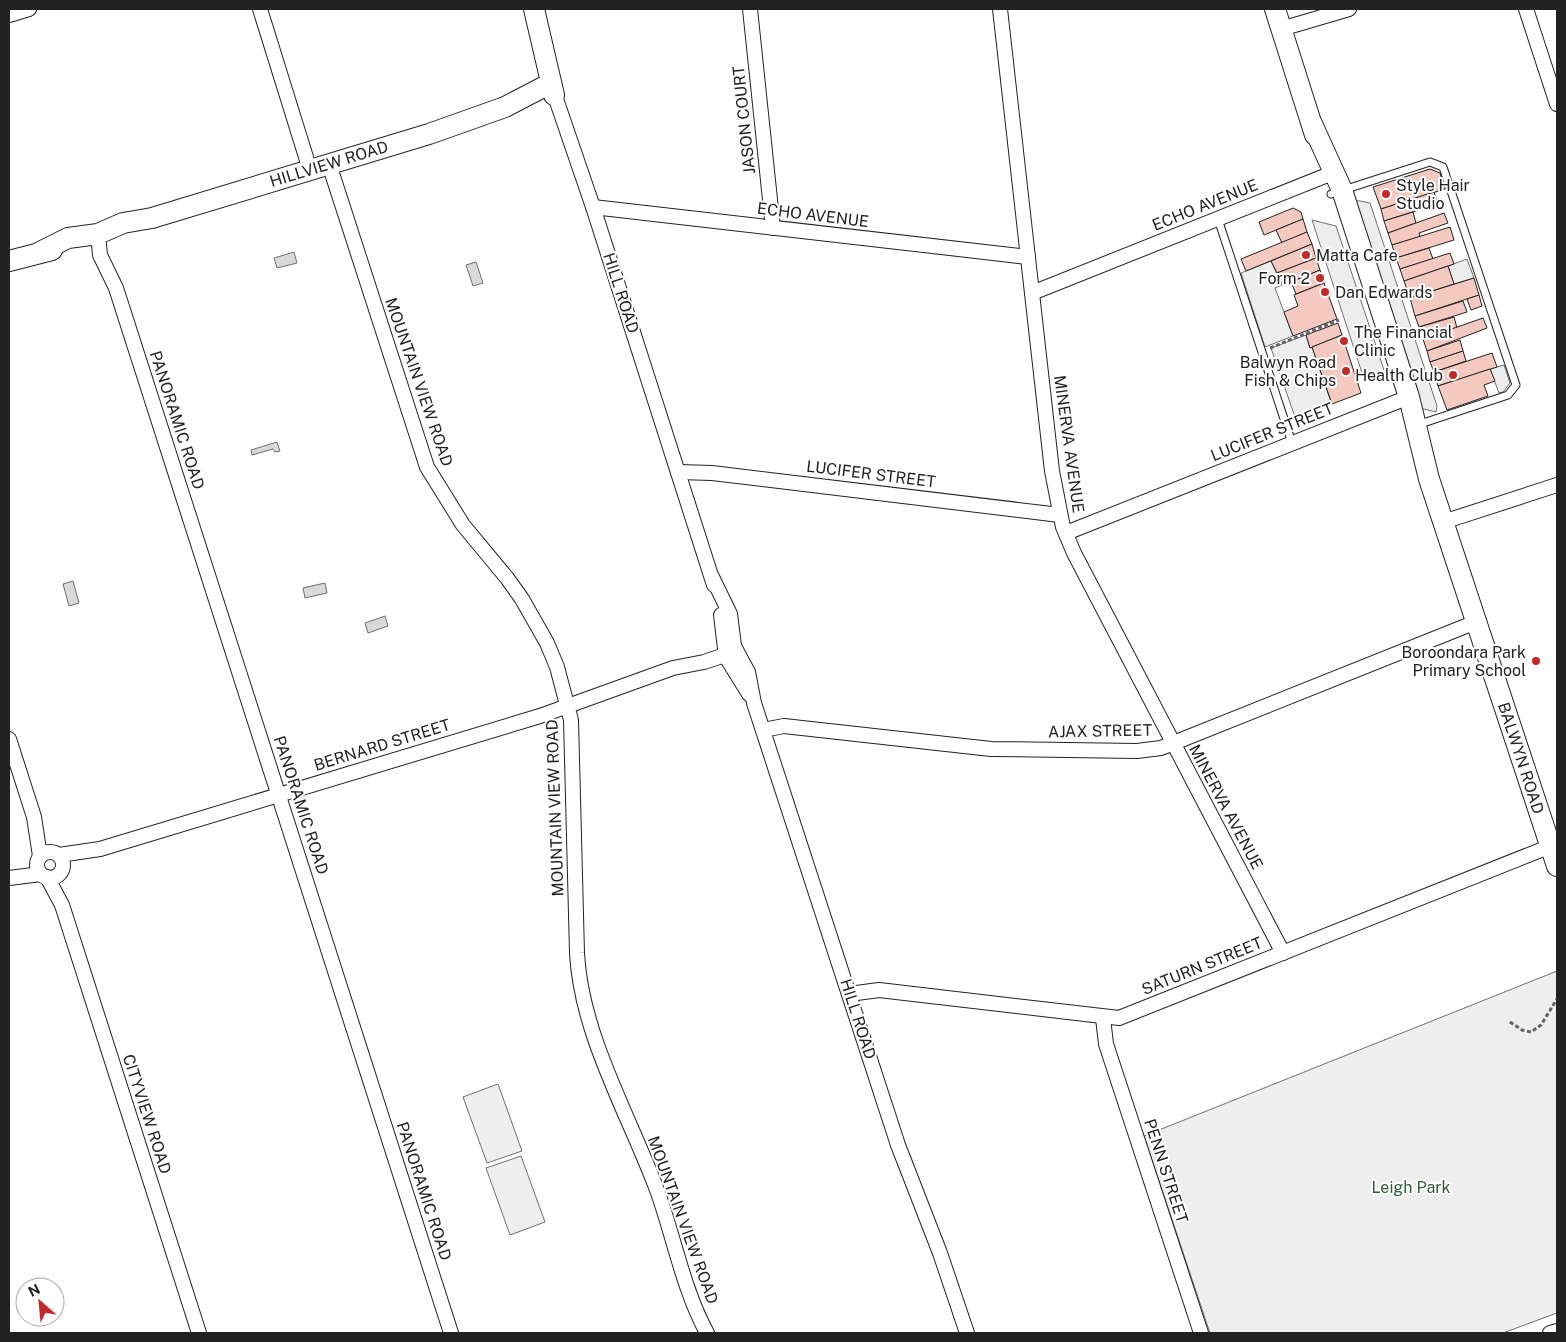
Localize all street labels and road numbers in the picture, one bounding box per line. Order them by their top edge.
street label: JASON COURT [729,64,759,175]
street label: HILLVIEW ROAD [267,137,391,191]
street label: ECHO AVENUE [1149,175,1261,235]
street label: ECHO AVENUE [756,199,870,231]
street label: HILL ROAD [599,250,643,336]
street label: MOUNTAIN VIEW ROAD [381,295,457,469]
street label: PANORAMIC ROAD [146,348,208,492]
street label: MINERVA AVENUE [1050,374,1088,514]
street label: LUCIFER STREET [1208,399,1336,465]
street label: LUCIFER STREET [805,457,937,491]
street label: BALWYN ROAD [1494,700,1548,816]
street label: BERNARD STREET [312,715,453,775]
street label: MOUNTAIN VIEW ROAD [542,719,568,897]
street label: AJAX STREET [1048,721,1153,741]
street label: PANORAMIC ROAD [270,733,332,877]
street label: MINERVA AVENUE [1185,741,1267,873]
street label: SATURN STREET [1139,933,1266,999]
street label: HILL ROAD [836,976,880,1062]
street label: CITYVIEW ROAD [119,1052,175,1176]
street label: PENN STREET [1140,1116,1192,1226]
street label: PANORAMIC ROAD [393,1119,455,1263]
street label: MOUNTAIN VIEW ROAD [644,1133,722,1307]

